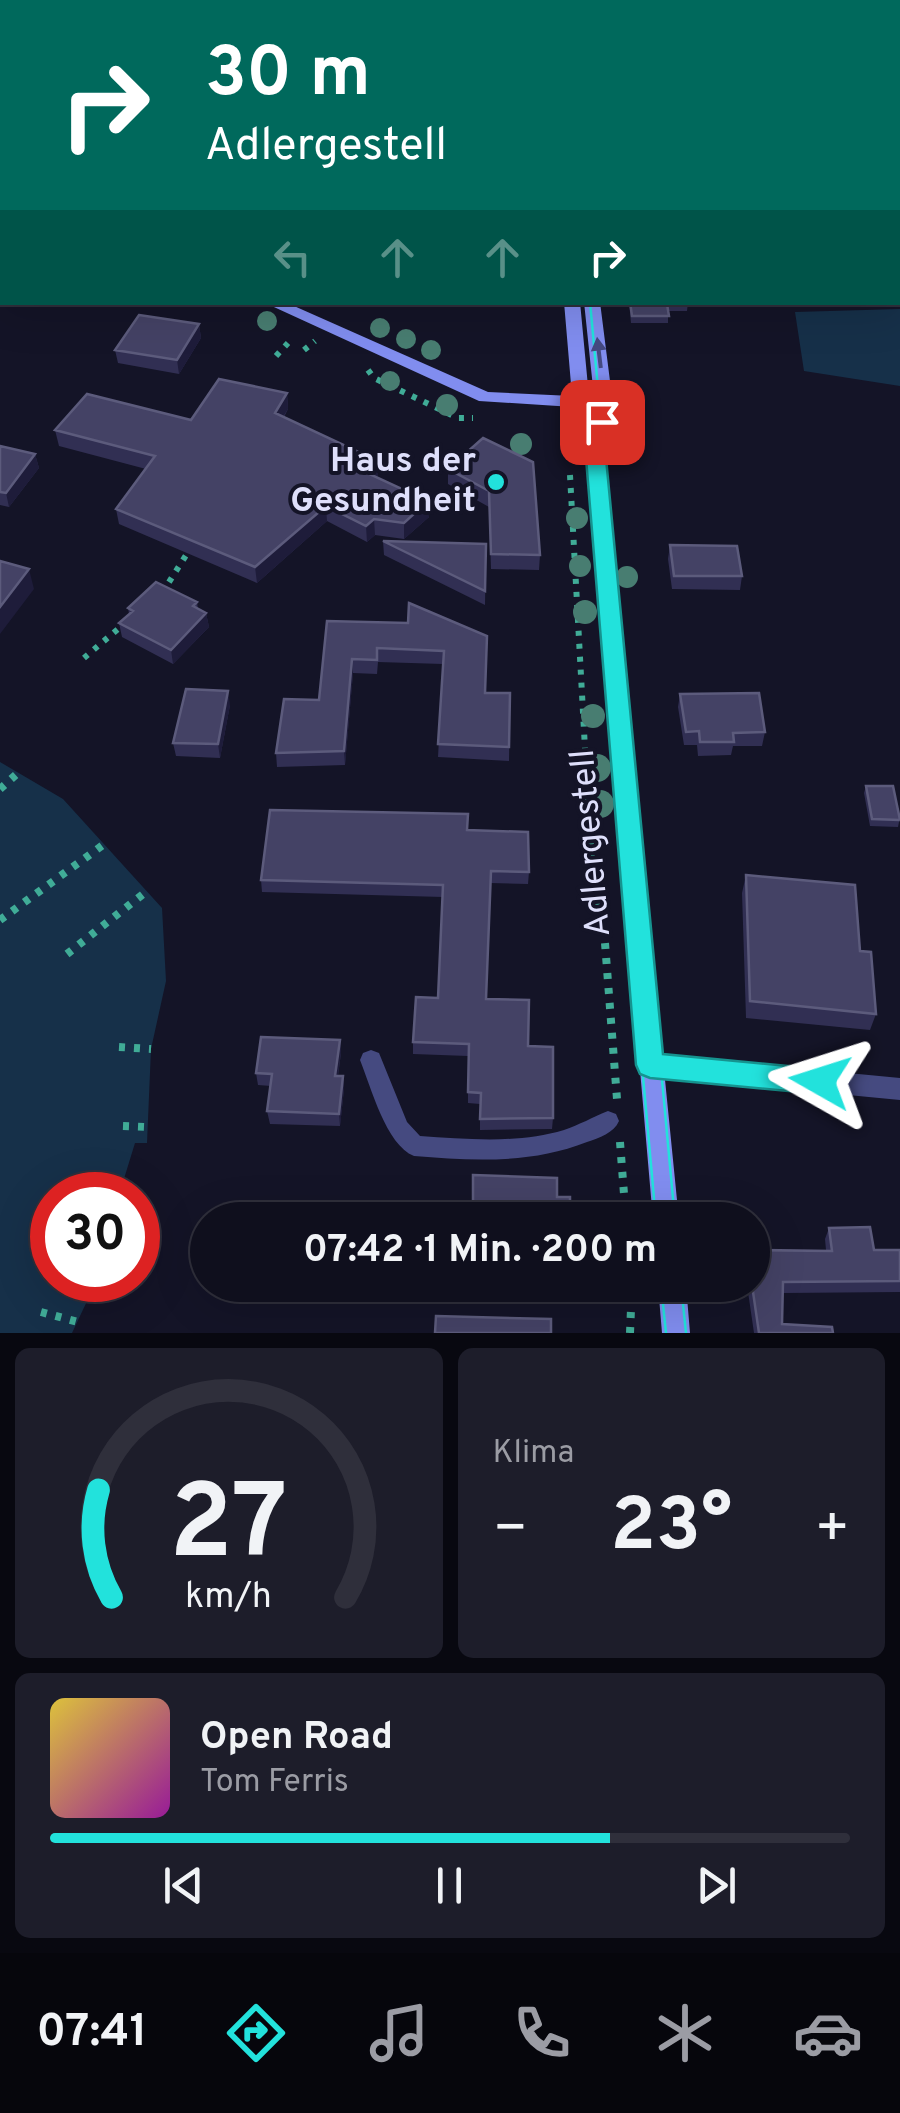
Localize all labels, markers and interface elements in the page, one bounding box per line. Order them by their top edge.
text: 30 m [205,32,371,121]
icon: right [40,40,170,170]
text: Adlergestell [205,119,447,176]
icon: left [265,230,320,285]
icon: ahead [370,230,425,285]
icon: ahead [475,230,530,285]
icon: right [580,230,635,285]
one-way arrow [591,337,607,368]
pin [560,380,645,465]
icon: arrive [575,395,630,450]
place label: Haus der Gesundheit [290,440,476,524]
marker: Haus der Gesundheit [485,471,507,493]
street label: Adlergestell [562,747,622,939]
position arrow [768,1029,872,1133]
speed limit sign: 30 [30,1172,160,1302]
text: 07:42 · 1 Min. · 200 m [303,1227,657,1276]
text: Klima [493,1434,574,1474]
text: 27 [170,1463,288,1595]
text: 23° [610,1482,732,1577]
text: − [493,1496,528,1566]
text: + [815,1496,850,1566]
text: km/h [185,1575,272,1621]
text: Open Road [200,1714,393,1763]
text: Tom Ferris [200,1763,349,1803]
icon: previous [156,1858,211,1913]
icon: pause [422,1858,477,1913]
icon: next [689,1858,744,1913]
icon: directions [221,1998,291,2068]
icon: music [364,1998,434,2068]
icon: phone [507,1998,577,2068]
icon: climate [650,1998,720,2068]
icon: car [793,1998,863,2068]
text: 07:41 [37,2005,147,2062]

